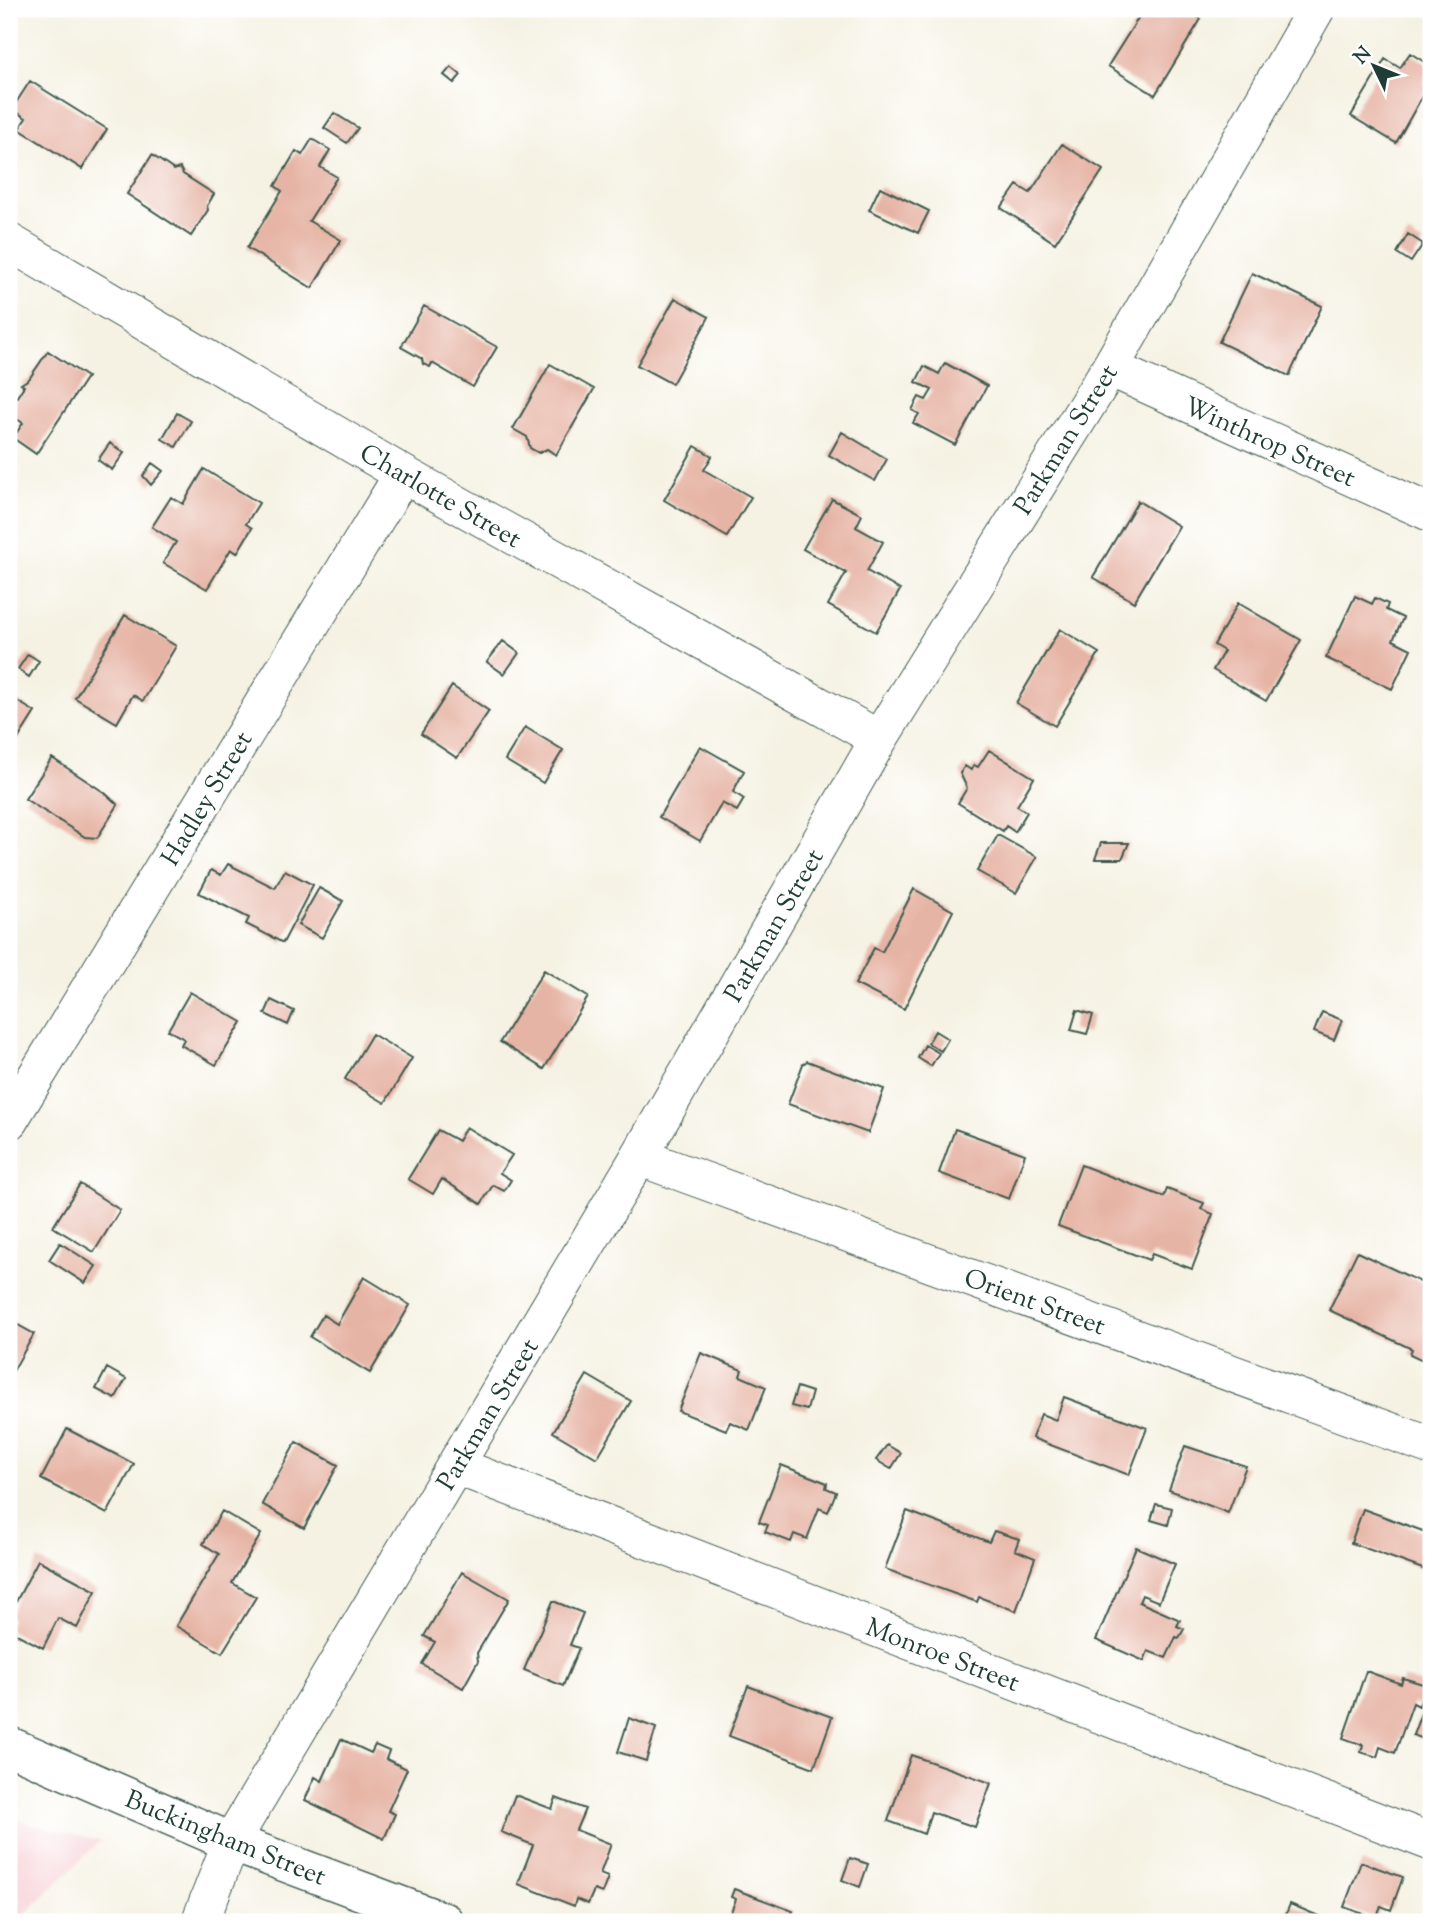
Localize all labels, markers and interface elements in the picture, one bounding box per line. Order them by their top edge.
north arrow [1338,32,1408,102]
text: N [1348,41,1378,71]
street label: Parkman Street [1006,358,1128,523]
street label: Winthrop Street [1177,389,1361,498]
street label: Charlotte Street [352,436,528,559]
street label: Hadley Street [153,725,263,874]
street label: Parkman Street [716,843,834,1010]
street label: Orient Street [958,1261,1110,1346]
street label: Parkman Street [429,1332,549,1498]
street label: Monroe Street [860,1610,1024,1703]
street label: Buckingham Street [119,1782,331,1897]

